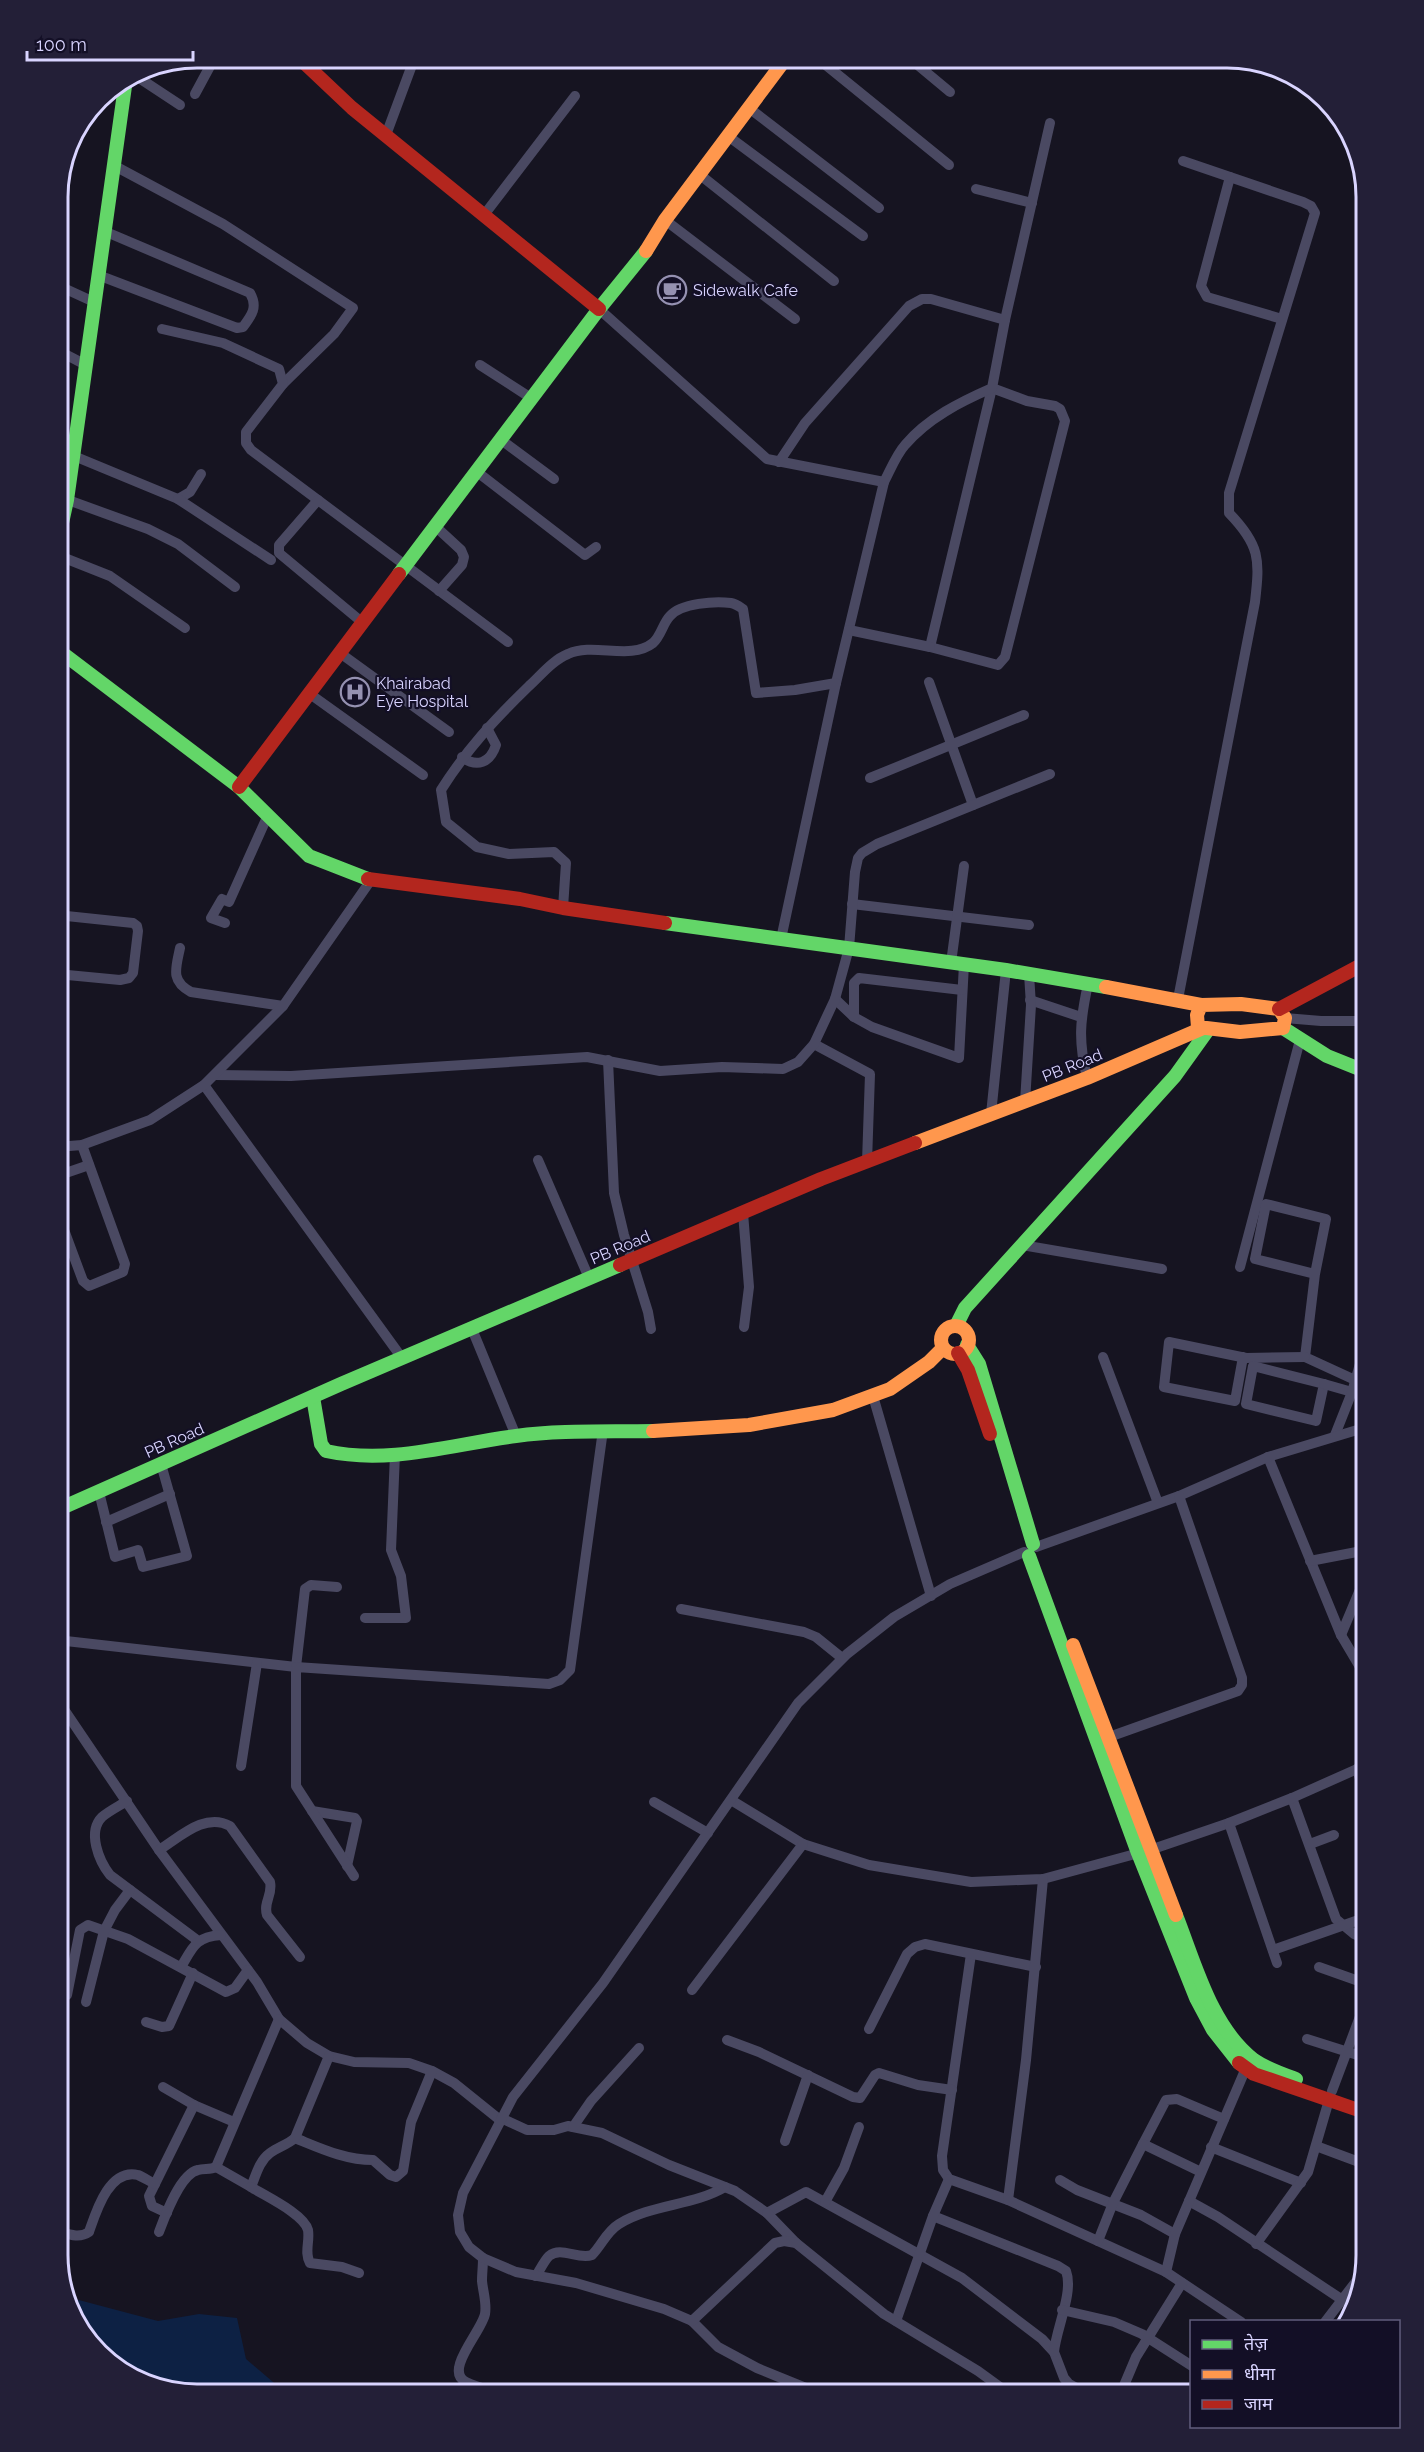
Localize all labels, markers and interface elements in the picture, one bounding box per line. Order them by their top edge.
scale bar [27,24,194,62]
text: 100 m [36,34,87,55]
cafe icon: Sidewalk Cafe [656,274,688,306]
place label: Sidewalk Cafe [693,281,798,300]
place label: Khairabad Eye Hospital [376,674,469,711]
hospital icon: Khairabad Eye Hospital [339,676,371,708]
street label: PB Road [1039,1045,1105,1086]
street label: PB Road [587,1226,653,1269]
street label: PB Road [142,1419,207,1462]
legend [1190,2320,1400,2428]
text: तेज़ [1244,2333,1268,2354]
text: धीमा [1244,2363,1275,2384]
text: जाम [1244,2393,1274,2414]

